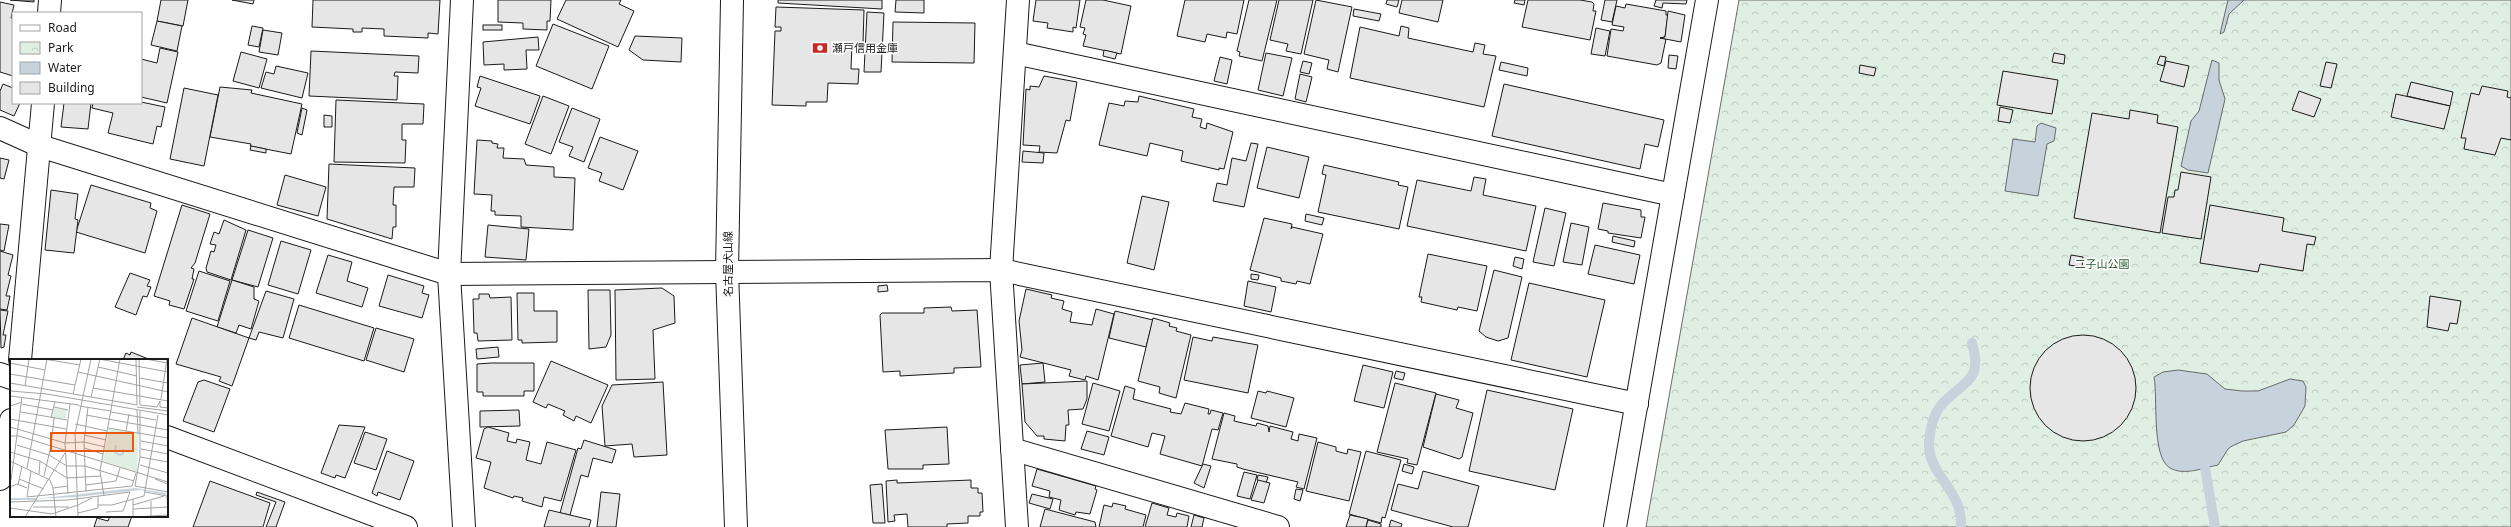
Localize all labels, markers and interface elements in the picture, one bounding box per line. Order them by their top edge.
legend [12,12,142,104]
text: Road [48,19,77,36]
text: Park [48,39,74,56]
bank icon: 瀬戸信用金庫 [811,39,829,57]
place label: 瀬戸信用金庫 [832,40,898,55]
text: Water [48,59,82,76]
text: Building [48,79,95,96]
street label: 名古屋犬山線 [720,231,735,297]
park label: 二子山公園 [2075,256,2130,271]
inset map [10,359,168,517]

